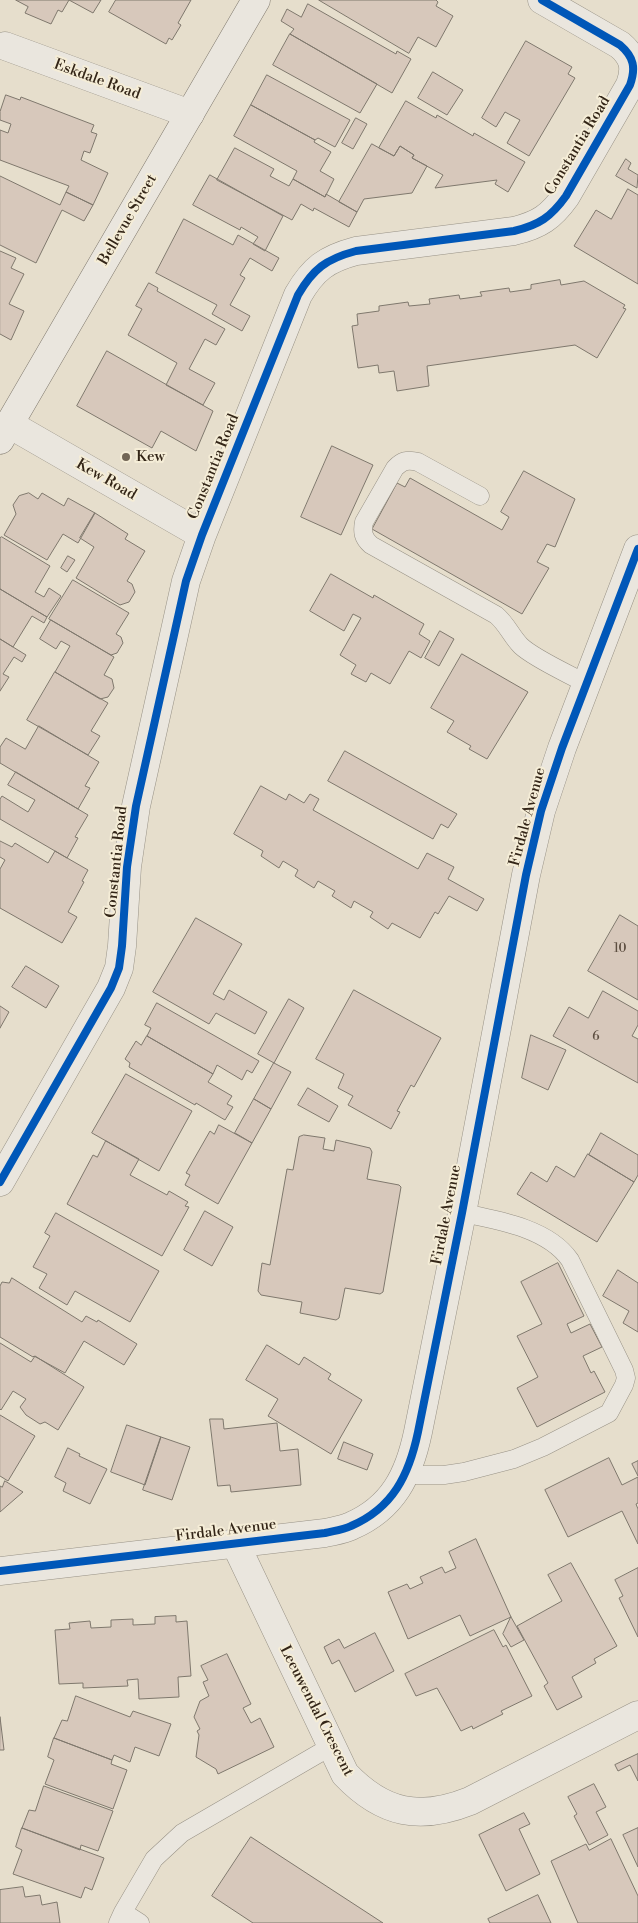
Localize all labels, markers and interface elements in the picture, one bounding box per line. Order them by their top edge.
street label: Eskdale Road [51,56,143,104]
street label: Constantia Road [541,93,615,199]
street label: Bellevue Street [95,171,161,269]
street label: Constantia Road [185,412,243,522]
place label: Kew [136,448,165,466]
marker: Kew [120,451,132,463]
street label: Kew Road [73,456,139,504]
street label: Firdale Avenue [506,766,550,868]
street label: Constantia Road [102,805,132,919]
house number: 10 [614,942,626,956]
house number: 6 [592,1030,600,1044]
street label: Firdale Avenue [428,1163,466,1267]
street label: Firdale Avenue [174,1516,278,1546]
street label: Leeuwendal Crescent [275,1643,357,1779]

